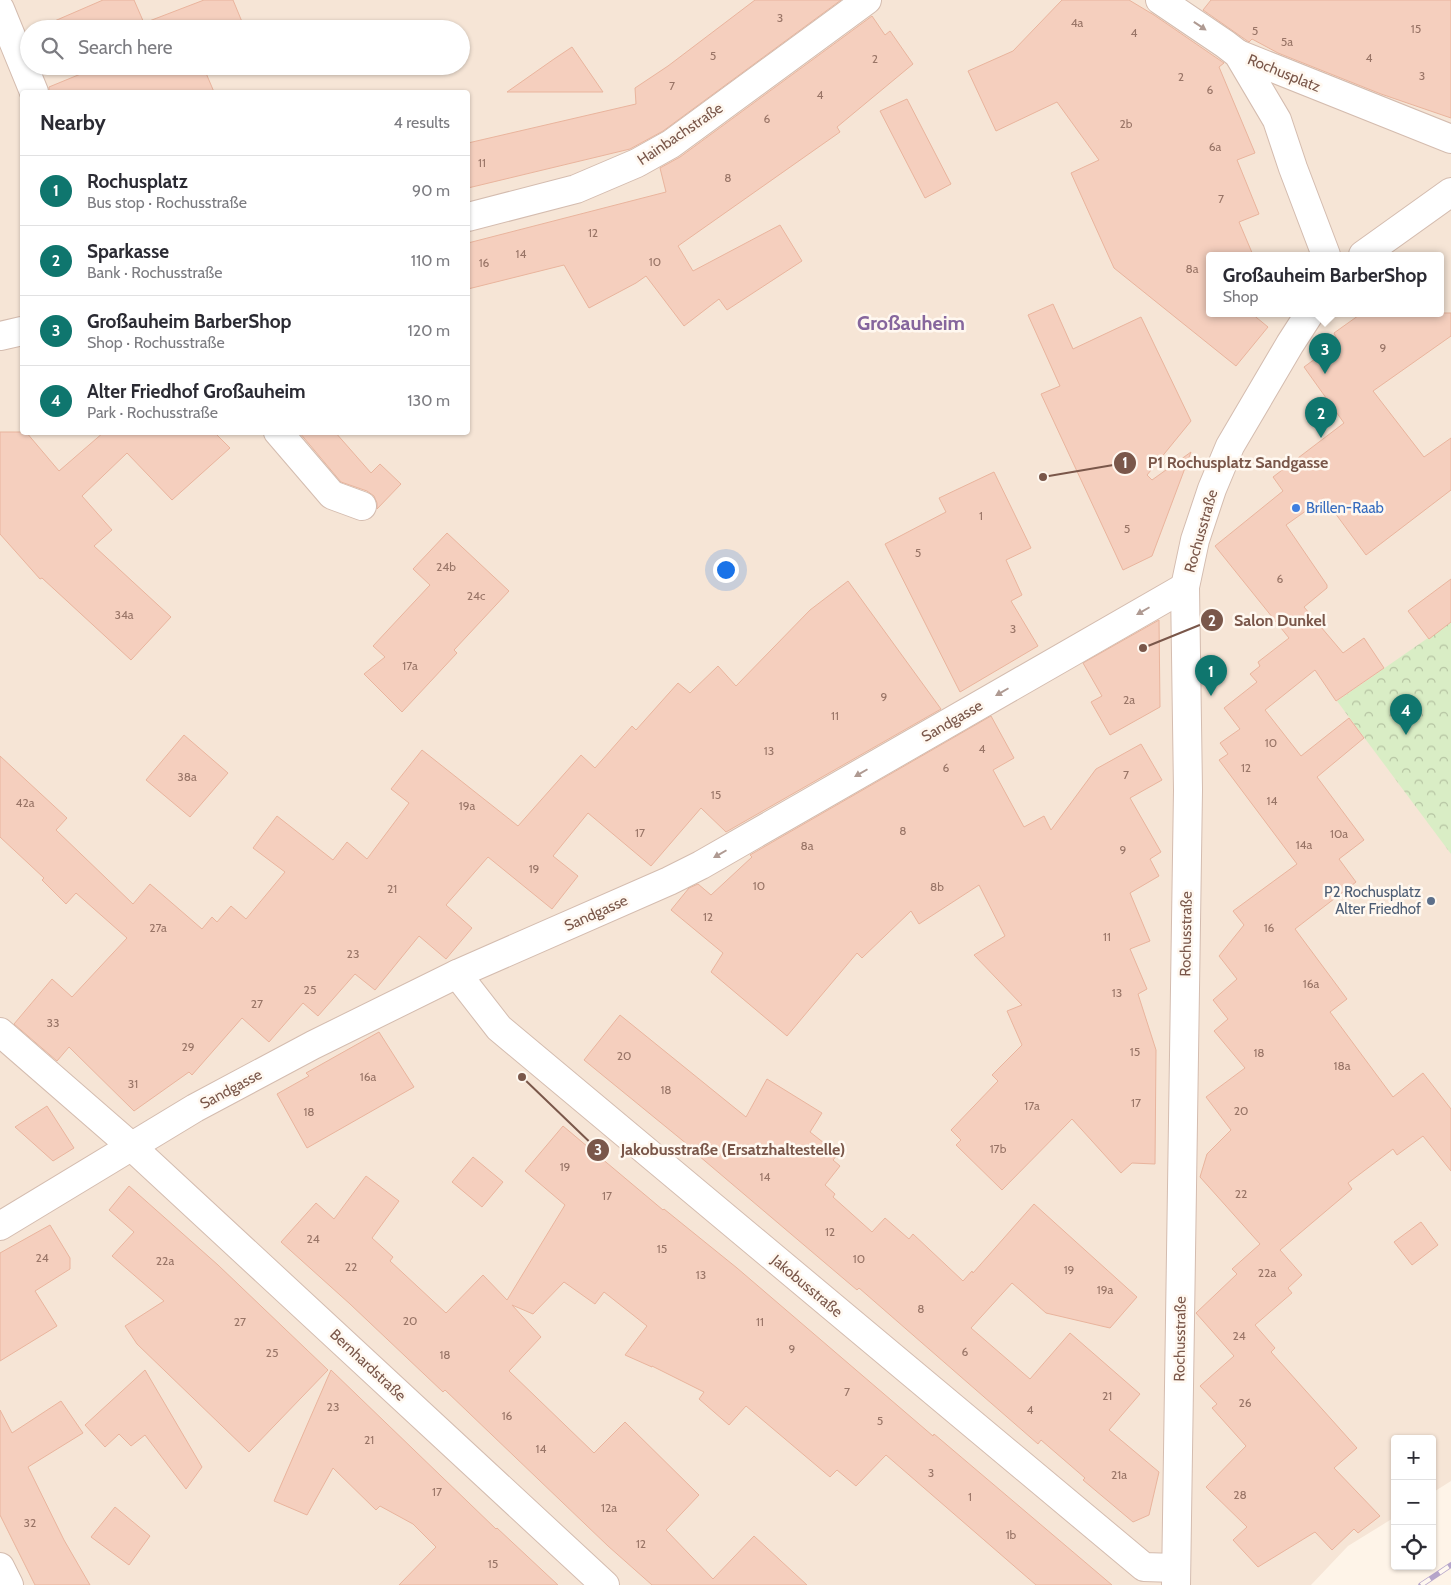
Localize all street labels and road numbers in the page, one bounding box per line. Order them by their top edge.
street label: Rochusplatz [1245,50,1323,96]
street label: Hainbachstraße [634,99,726,169]
street label: Rochusstraße [1181,487,1222,575]
street label: Sandgasse [918,696,986,746]
street label: Sandgasse [562,891,631,935]
street label: Rochusstraße [1176,891,1196,977]
street label: Sandgasse [197,1065,265,1113]
street label: Jakobusstraße [767,1250,846,1321]
street label: Rochusstraße [1170,1296,1190,1382]
street label: Bernhardstraße [326,1325,410,1405]

